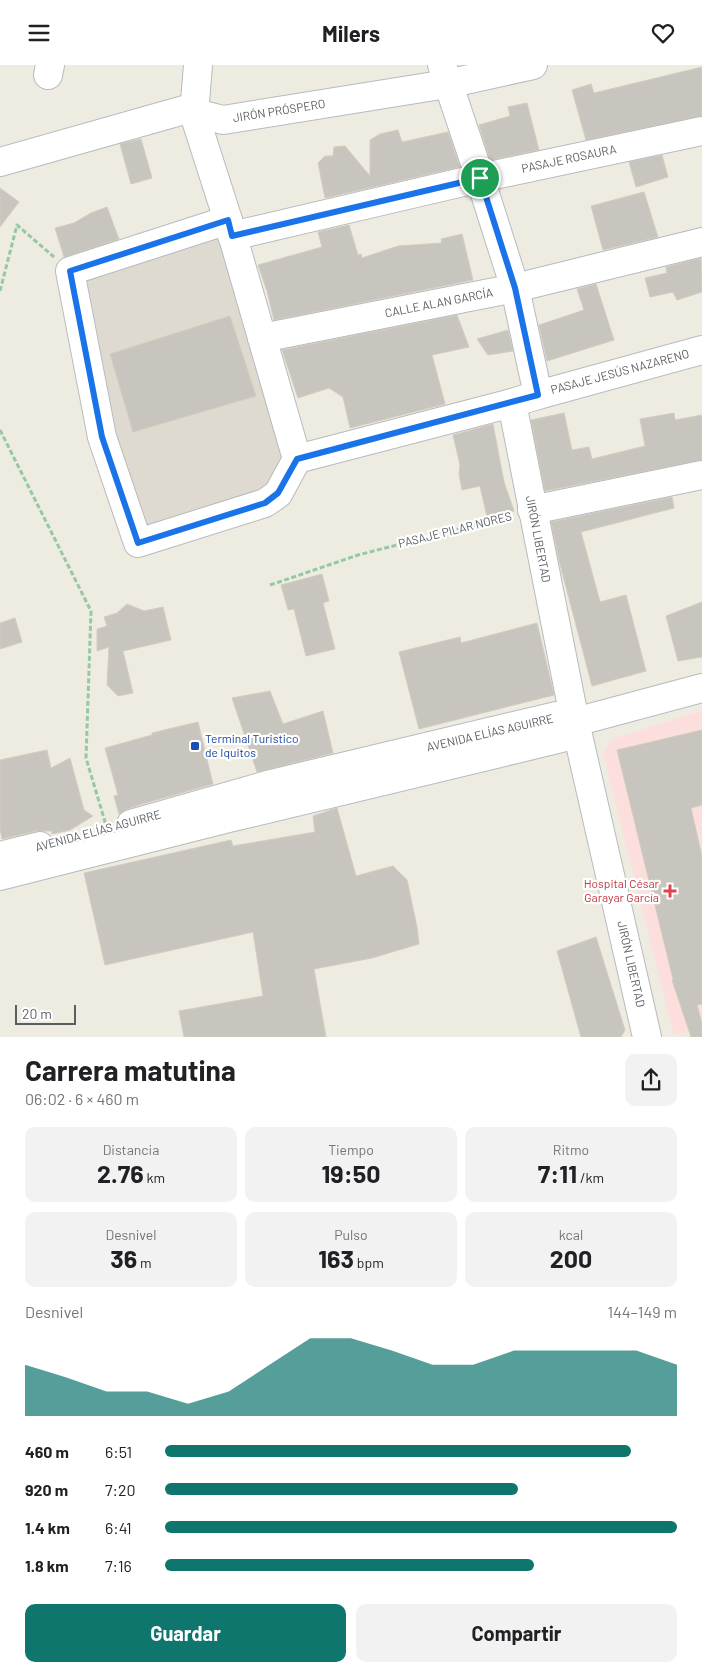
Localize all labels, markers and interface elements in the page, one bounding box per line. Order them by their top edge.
icon: menu [25,19,53,47]
icon: heart [649,19,677,47]
text: Milers [322,20,380,46]
street label: JIRÓN PRÓSPERO [232,96,326,124]
street label: PASAJE ROSAURA [520,141,618,175]
pin [459,157,501,199]
icon: arrive [466,164,494,192]
street label: CALLE ALAN GARCÍA [384,285,494,319]
street label: PASAJE JESÚS NAZARENO [549,346,691,396]
street label: JIRÓN LIBERTAD [524,494,554,583]
street label: PASAJE PILAR NORES [397,508,513,550]
street label: AVENIDA ELÍAS AGUIRRE [425,711,555,753]
place label: Terminal Turistico de Iquitos [205,731,299,759]
marker: Terminal Turistico de Iquitos [189,740,201,752]
street label: AVENIDA ELÍAS AGUIRRE [33,806,162,854]
place label: Hospital César Garayar García [584,876,660,904]
marker: Hospital César Garayar García [663,884,677,898]
street label: JIRÓN LIBERTAD [615,919,649,1008]
scale bar [15,1002,76,1025]
text: 20 m [22,1005,52,1022]
text: Carrera matutina [25,1053,236,1087]
button: share [625,1054,677,1106]
text: 06:02 · 6 × 460 m [25,1089,139,1108]
text: Distancia [103,1141,159,1158]
text: Tiempo [328,1141,374,1158]
text: Ritmo [553,1141,589,1158]
text: 2.76 [97,1158,144,1188]
text: 19:50 [322,1158,380,1188]
text: 7:11 [538,1158,577,1188]
text: km [144,1169,165,1186]
text: /km [577,1169,604,1186]
text: Desnivel [106,1226,156,1243]
text: Pulso [334,1226,368,1243]
text: kcal [559,1226,583,1243]
text: 36 [110,1243,137,1273]
text: 163 [318,1243,354,1273]
text: 200 [550,1243,592,1273]
text: m [137,1254,152,1271]
text: bpm [354,1254,384,1271]
text: Desnivel [25,1302,83,1321]
text: 144–149 m [607,1302,677,1321]
text: 460 m [25,1442,69,1461]
text: 6:51 [105,1442,132,1461]
text: 920 m [25,1480,68,1499]
text: 7:20 [105,1480,136,1499]
text: 1.4 km [25,1518,70,1537]
text: 6:41 [105,1518,132,1537]
text: 1.8 km [25,1556,69,1575]
text: 7:16 [105,1556,132,1575]
button: Guardar [25,1604,346,1662]
button: Compartir [356,1604,677,1662]

